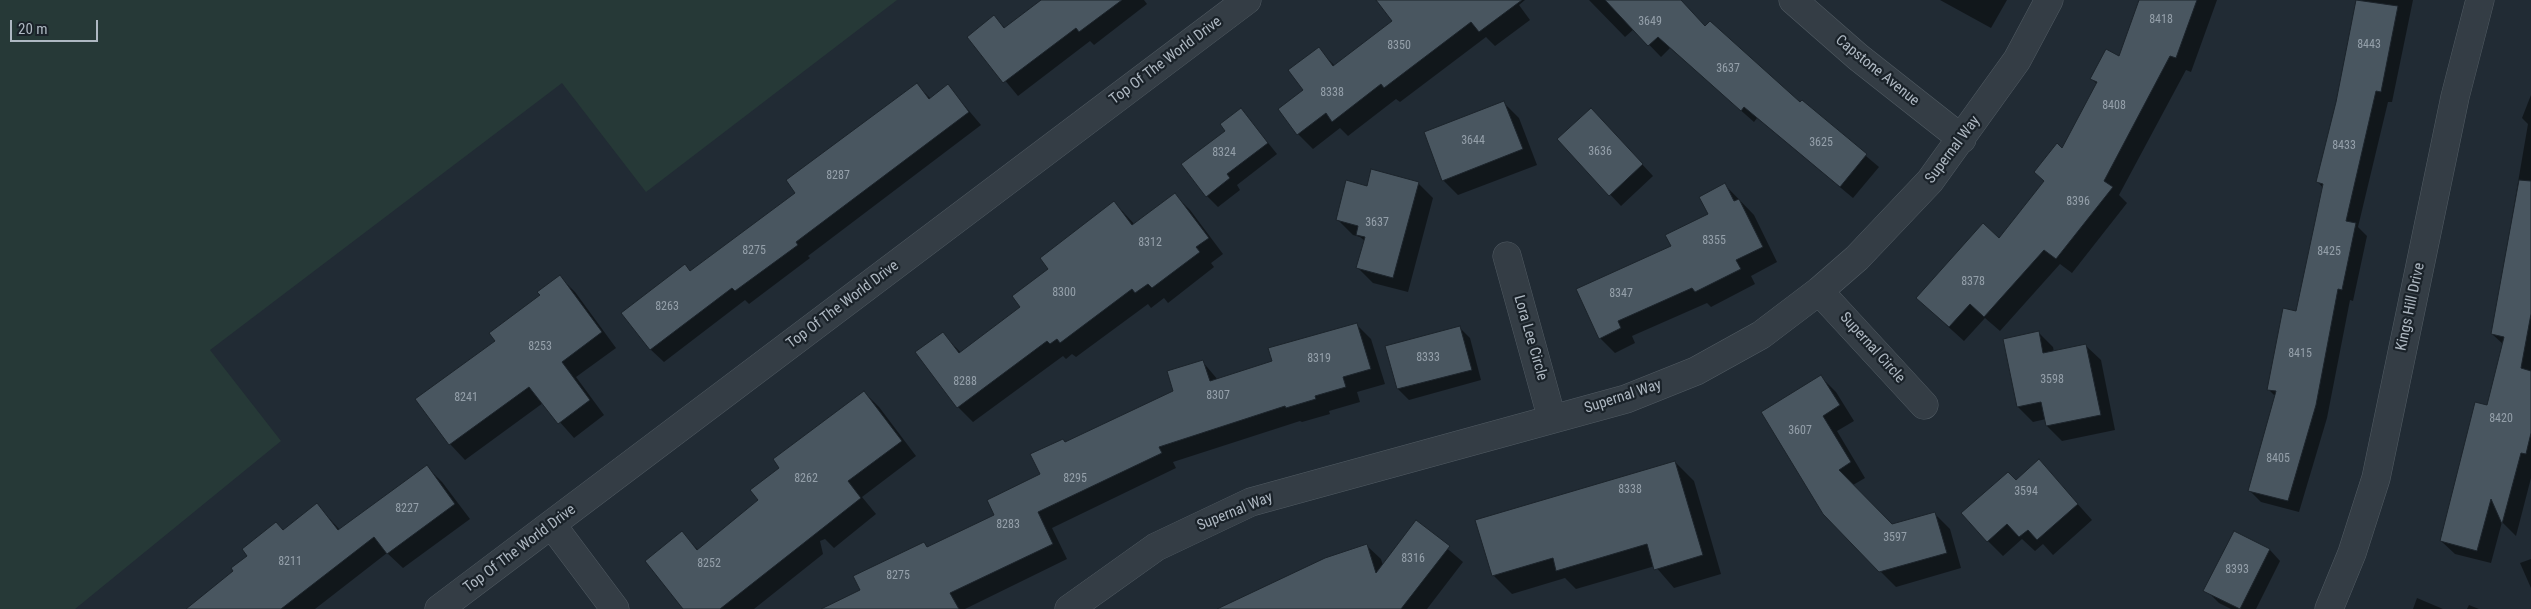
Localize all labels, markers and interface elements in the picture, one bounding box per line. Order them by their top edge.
scale bar [12,10,100,42]
street label: Top Of The World Drive [1106,13,1226,109]
house number: 8418 [2149,13,2173,27]
house number: 3649 [1638,15,1662,29]
text: 20 m [18,20,48,38]
street label: Capstone Avenue [1831,32,1923,110]
house number: 8443 [2357,38,2381,52]
house number: 8350 [1387,39,1411,53]
house number: 3637 [1716,62,1740,76]
house number: 8338 [1320,86,1344,100]
house number: 8408 [2102,99,2126,113]
street label: Supernal Way [1922,113,1984,187]
house number: 3644 [1461,134,1485,148]
house number: 3625 [1809,136,1833,150]
house number: 8433 [2332,139,2356,153]
house number: 3636 [1588,145,1612,159]
house number: 8324 [1212,146,1236,160]
house number: 8287 [826,169,850,183]
house number: 8396 [2066,195,2090,209]
house number: 3637 [1365,216,1389,230]
house number: 8355 [1702,234,1726,248]
house number: 8312 [1138,236,1162,250]
house number: 8275 [742,244,766,258]
house number: 8425 [2317,245,2341,259]
street label: Top Of The World Drive [783,257,903,353]
street label: Kings Hill Drive [2393,261,2429,353]
house number: 8378 [1961,275,1985,289]
house number: 8300 [1052,286,1076,300]
house number: 8347 [1609,287,1633,301]
street label: Lora Lee Circle [1509,293,1551,383]
house number: 8263 [655,300,679,314]
street label: Supernal Circle [1835,309,1909,387]
house number: 8253 [528,340,552,354]
house number: 8415 [2288,347,2312,361]
house number: 8333 [1416,351,1440,365]
house number: 8319 [1307,352,1331,366]
house number: 3598 [2040,373,2064,387]
house number: 8288 [953,375,977,389]
street label: Supernal Way [1582,376,1664,418]
house number: 8307 [1206,389,1230,403]
house number: 8241 [454,391,478,405]
house number: 8420 [2489,412,2513,426]
house number: 3607 [1788,424,1812,438]
house number: 8405 [2266,452,2290,466]
house number: 8262 [794,472,818,486]
house number: 8295 [1063,472,1087,486]
house number: 8338 [1618,483,1642,497]
house number: 3594 [2014,485,2038,499]
street label: Supernal Way [1195,489,1275,535]
street label: Top Of The World Drive [460,501,580,597]
house number: 8227 [395,502,419,516]
house number: 8283 [996,518,1020,532]
house number: 3597 [1883,531,1907,545]
house number: 8316 [1401,552,1425,566]
house number: 8211 [278,555,302,569]
house number: 8252 [697,557,721,571]
house number: 8393 [2225,563,2249,577]
house number: 8275 [886,569,910,583]

